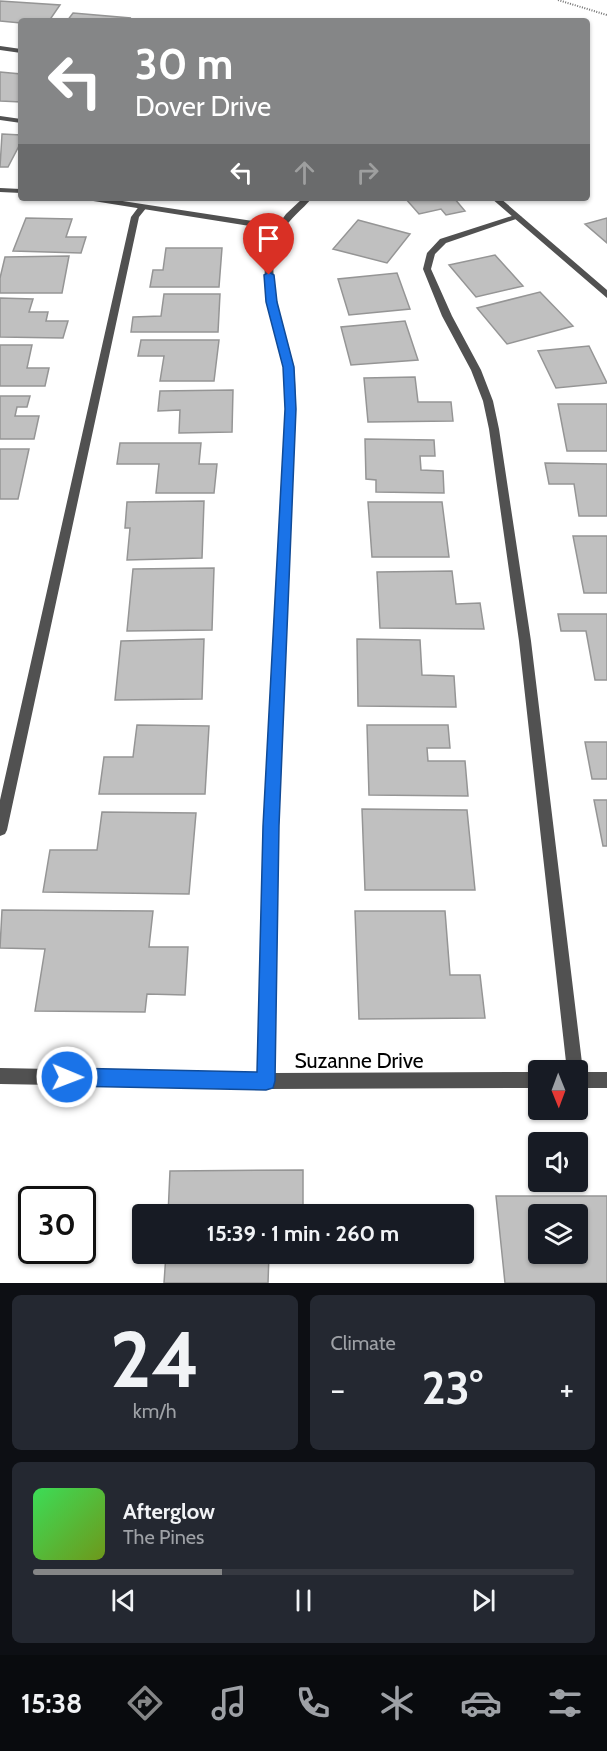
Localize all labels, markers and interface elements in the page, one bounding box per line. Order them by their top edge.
text: 30 m [135,38,233,90]
icon: left [36,42,114,120]
text: Dover Drive [135,90,271,123]
icon: left [225,156,258,189]
icon: ahead [288,156,321,189]
icon: right [351,156,384,189]
pin [243,213,294,275]
icon: arrive [252,222,285,255]
position arrow [35,1045,99,1109]
street label: Suzanne Drive [294,1048,424,1073]
north arrow [528,1060,588,1120]
map controls [528,1060,588,1264]
button: sound [528,1132,588,1192]
speed limit sign: 30 [18,1186,96,1264]
button: layers [528,1204,588,1264]
text: 15:39 · 1 min · 260 m [207,1220,399,1247]
text: 24 [110,1312,200,1407]
text: Climate [331,1331,396,1355]
text: 23° [422,1361,483,1415]
text: − [331,1369,345,1409]
text: + [559,1369,574,1409]
text: km/h [133,1399,177,1423]
text: Afterglow [123,1498,215,1525]
text: The Pines [123,1525,204,1549]
icon: previous [107,1584,140,1617]
icon: pause [287,1584,320,1617]
icon: next [467,1584,500,1617]
icon: directions [124,1682,166,1724]
icon: music [208,1682,250,1724]
icon: phone [292,1682,334,1724]
icon: climate [376,1682,418,1724]
icon: car [460,1682,502,1724]
icon: filters [544,1682,586,1724]
text: 15:38 [21,1687,82,1720]

